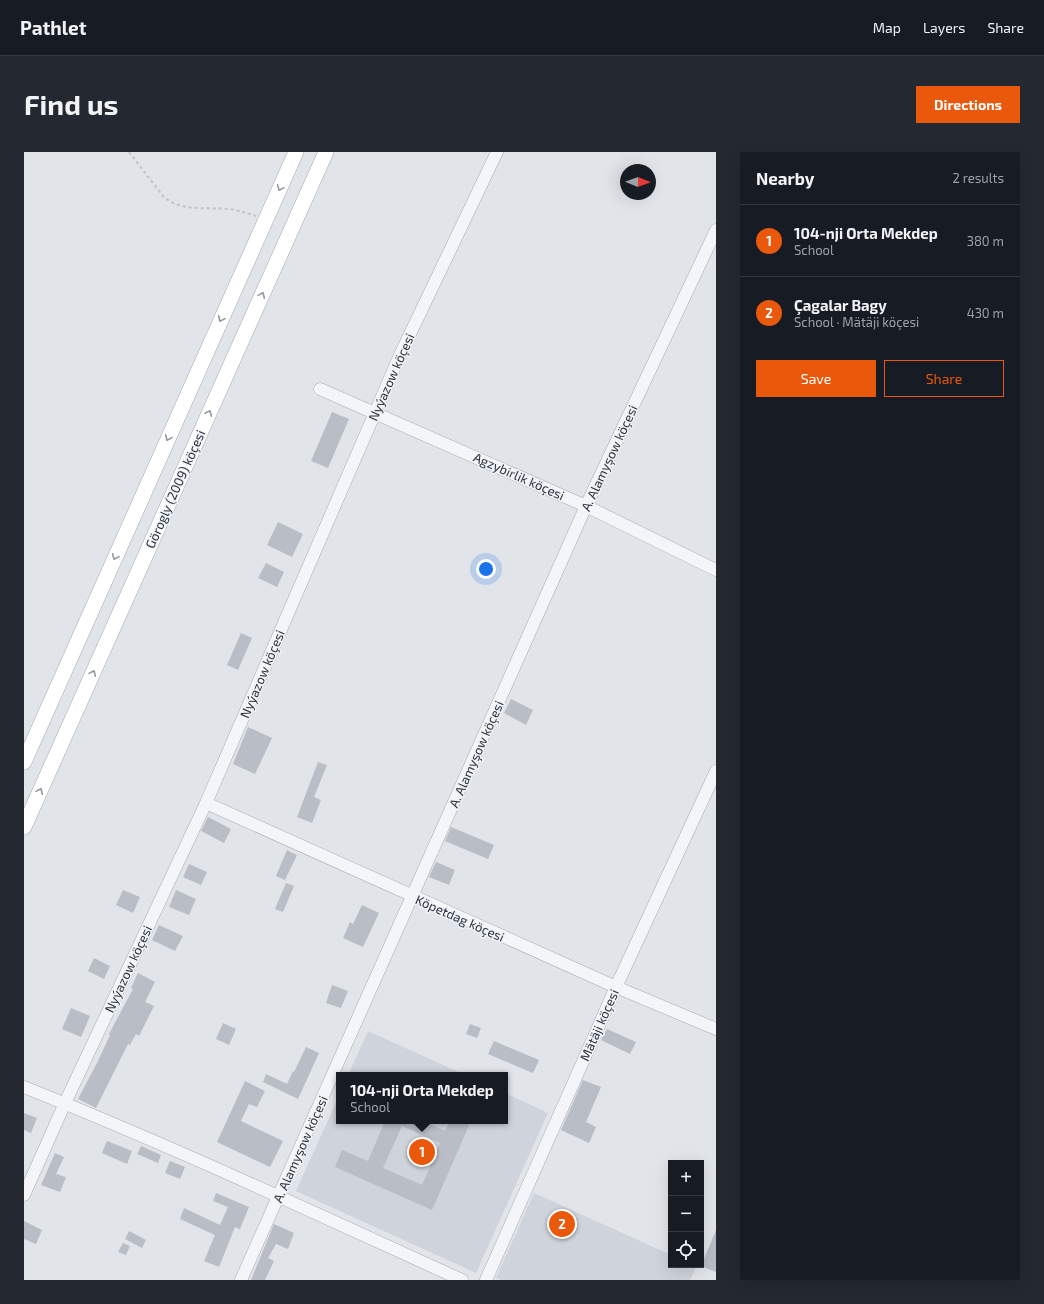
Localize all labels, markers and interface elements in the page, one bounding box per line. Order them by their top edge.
text: Pathlet [20,16,86,39]
text: Map [873,19,901,36]
text: Layers [923,19,965,36]
text: Share [987,19,1024,36]
button: Directions [916,86,1020,123]
text: Find us [24,87,118,121]
north arrow [620,164,656,200]
text: Nearby [756,168,814,188]
text: 2 results [952,170,1004,186]
one-way arrow [277,183,285,191]
text: 104-nji Orta Mekdep [794,224,938,242]
text: 1 [766,233,772,249]
text: 380 m [967,233,1004,249]
text: School [794,242,834,258]
one-way arrow [257,291,265,299]
text: Çagalar Bagy [794,296,887,314]
text: 2 [765,305,773,321]
text: 430 m [967,305,1004,321]
text: School · Mätäji köçesi [794,314,919,330]
one-way arrow [218,315,226,322]
street label: Nyýazow köçesi [365,331,418,424]
button: Save [756,360,876,397]
button: Share [884,360,1004,397]
street label: A. Alamyşow köçesi [577,402,641,514]
one-way arrow [204,410,212,418]
street label: Görogly (2009) köçesi [142,427,209,551]
one-way arrow [165,433,173,441]
street label: Agzybirlik köçesi [471,449,567,504]
one-way arrow [112,552,120,560]
your location [476,559,496,579]
street label: Nyýazow köçesi [236,628,289,721]
one-way arrow [88,669,96,677]
street label: A. Alamyşow köçesi [445,698,508,810]
one-way arrow [35,788,43,796]
street label: Köpetdag köçesi [412,891,507,946]
street label: Nyýazow köçesi [101,923,156,1015]
street label: Mätäji köçesi [576,987,623,1064]
popup [336,1072,508,1124]
text: 104-nji Orta Mekdep [350,1081,494,1099]
street label: A. Alamyşow köçesi [269,1093,332,1205]
text: School [350,1099,390,1115]
pin: 1 [409,1137,435,1167]
map controls [668,1160,704,1268]
button: + [668,1160,704,1196]
button: − [668,1196,704,1232]
pin: 2 [549,1209,575,1239]
button: locate [668,1232,704,1268]

